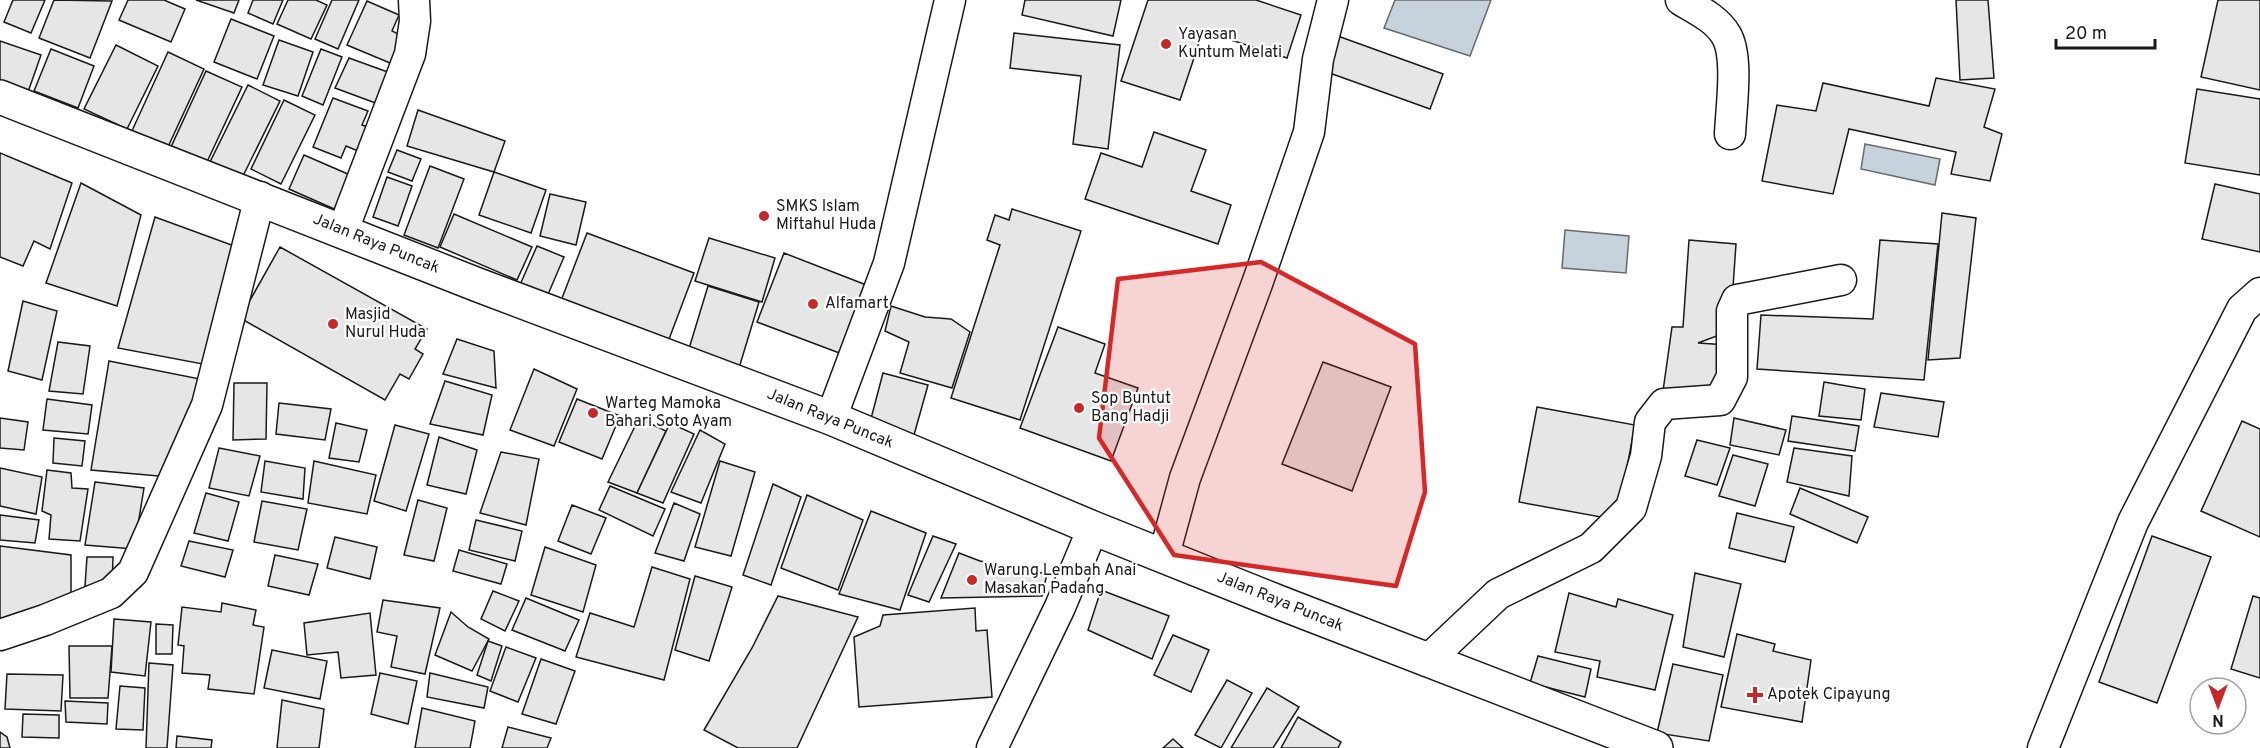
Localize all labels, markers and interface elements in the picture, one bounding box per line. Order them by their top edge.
scale bar [2056,12,2155,50]
text: 20 m [2065,23,2107,46]
place label: Yayasan Kuntum Melati [1178,25,1282,63]
marker: Yayasan Kuntum Melati [1159,37,1173,51]
place label: SMKS Islam Miftahul Huda [776,197,876,235]
street label: Jalan Raya Puncak [310,209,442,279]
marker: SMKS Islam Miftahul Huda [757,209,771,223]
place label: Alfamart [825,294,889,314]
marker: Alfamart [806,297,820,311]
place label: Masjid Nurul Huda [345,305,426,343]
marker: Masjid Nurul Huda [326,317,340,331]
street label: Jalan Raya Puncak [764,384,896,454]
place label: Sop Buntut Bang Hadji [1091,389,1171,427]
place label: Warteg Mamoka Bahari Soto Ayam [605,394,732,432]
marker: Sop Buntut Bang Hadji [1072,401,1086,415]
marker: Warteg Mamoka Bahari Soto Ayam [586,406,600,420]
place label: Warung Lembah Anai Masakan Padang [984,561,1136,599]
street label: Jalan Raya Puncak [1214,567,1346,637]
marker: Warung Lembah Anai Masakan Padang [965,573,979,587]
north arrow [2188,676,2248,736]
place label: Apotek Cipayung [1767,685,1891,705]
marker: Apotek Cipayung [1748,688,1762,702]
text: N [2212,709,2224,729]

